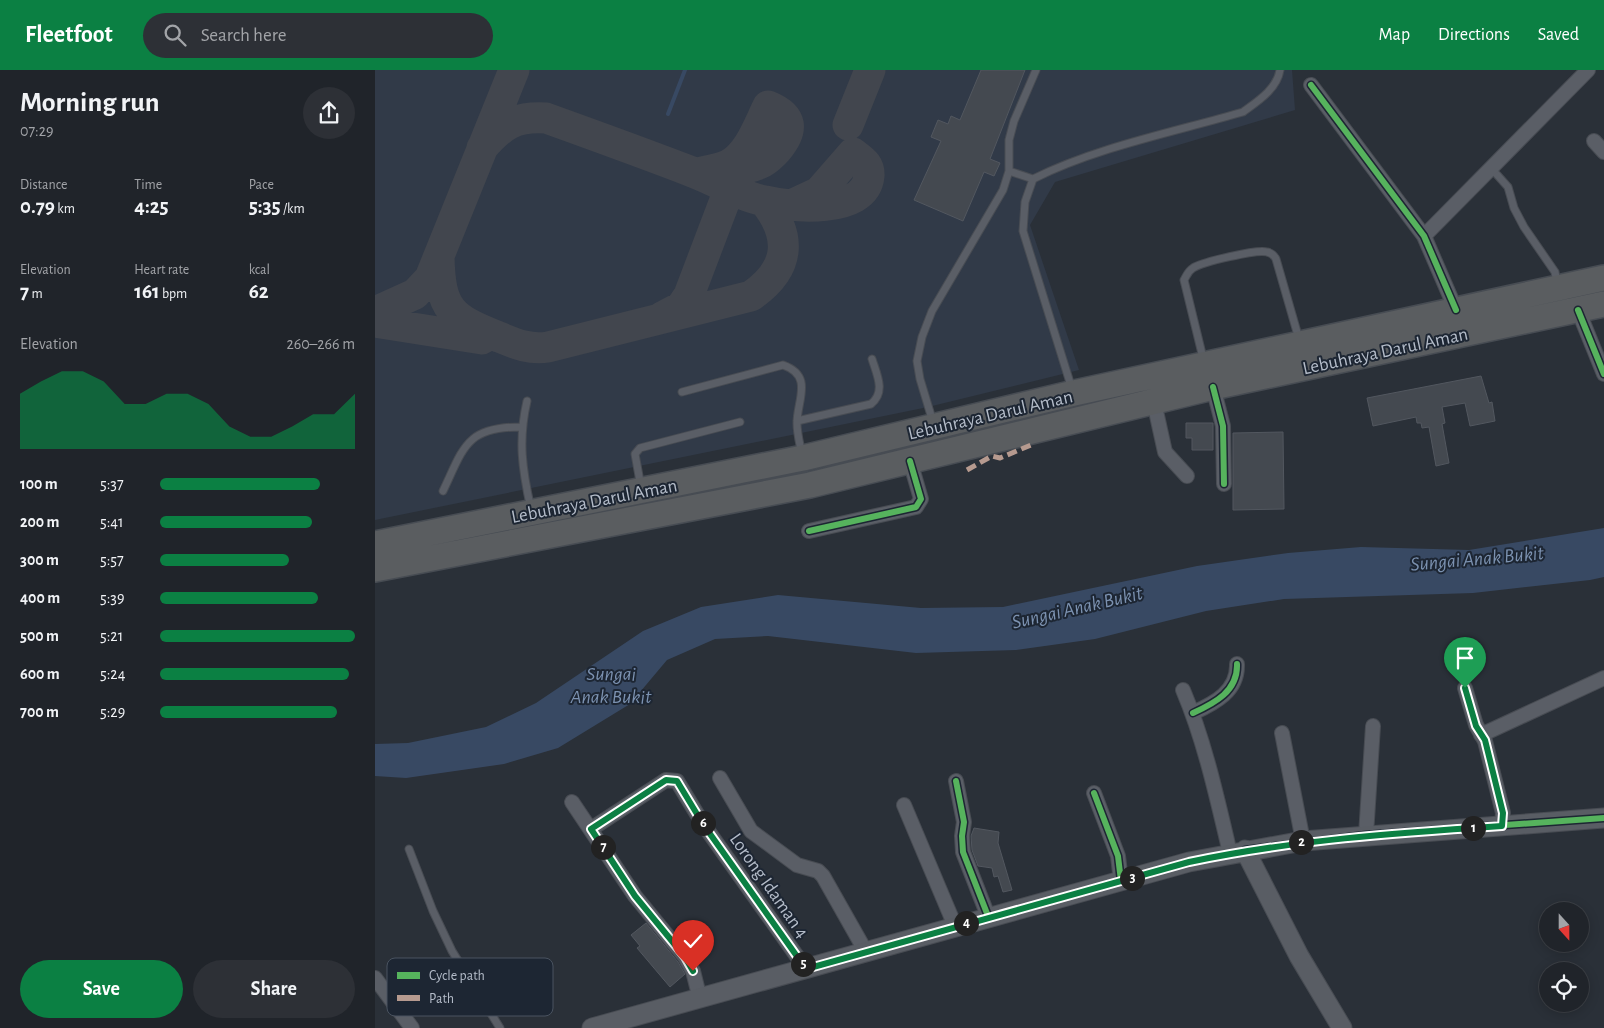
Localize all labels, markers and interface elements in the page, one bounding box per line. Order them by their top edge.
search box [143,13,493,58]
icon: search [161,21,189,49]
text: Fleetfoot [25,23,113,47]
text: Search here [201,26,287,45]
text: Map [1379,26,1410,44]
text: Directions [1438,26,1510,44]
text: Saved [1538,26,1579,44]
button: share [303,87,355,139]
text: Morning run [20,89,160,117]
text: 07:29 [20,123,54,139]
text: Distance [20,178,67,192]
text: Time [134,178,162,192]
text: Pace [249,178,274,192]
text: 0.79 [20,196,55,217]
text: 4:25 [134,196,169,217]
text: 5:35 [249,196,281,217]
text: km [55,202,75,216]
text: /km [281,202,305,216]
text: Elevation [20,263,71,277]
text: Heart rate [134,263,189,277]
text: kcal [249,263,270,277]
text: 7 [20,281,29,302]
text: 161 [134,281,160,302]
text: 62 [249,281,269,302]
text: m [29,287,43,301]
text: bpm [160,287,187,301]
street label: Lebuhraya Darul Aman [1301,325,1470,378]
text: Elevation [20,336,78,352]
text: 260–266 m [286,336,355,352]
street label: Lebuhraya Darul Aman [906,387,1075,444]
text: 100 m [20,476,58,492]
text: 5:37 [100,476,124,492]
street label: Lebuhraya Darul Aman [510,476,679,527]
text: 200 m [20,514,60,530]
text: 5:41 [100,514,124,530]
water label: Sungai Anak Bukit [1410,543,1545,575]
text: 300 m [20,552,59,568]
text: 5:57 [100,552,124,568]
water label: Sungai Anak Bukit [1010,583,1145,633]
text: 400 m [20,590,60,606]
text: 5:39 [100,590,124,606]
text: 500 m [20,628,59,644]
text: 5:21 [100,628,123,644]
pin [1444,637,1486,688]
icon: arrive [1451,644,1479,672]
water label: Sungai Anak Bukit [569,664,652,707]
text: 600 m [20,666,60,682]
text: 5:24 [100,666,125,682]
text: 700 m [20,704,59,720]
text: 5:29 [100,704,125,720]
pin: 6 [691,810,715,836]
text: 6 [700,816,707,830]
pin: 1 [1461,816,1485,840]
text: 1 [1471,821,1476,835]
street label: Lorong Idaman 4 [726,830,812,942]
pin: 2 [1289,830,1313,854]
pin: 7 [591,834,615,860]
text: 2 [1298,835,1305,849]
text: 7 [600,840,607,854]
pin: 3 [1119,866,1145,890]
text: 3 [1129,871,1136,885]
north arrow [1539,902,1589,952]
map controls [1539,902,1589,1012]
pin: 4 [953,910,979,936]
text: 4 [963,916,970,930]
pin [672,920,714,971]
icon: check [679,927,707,955]
pin: 5 [791,952,815,976]
text: 5 [800,957,807,971]
legend [387,958,553,1016]
button: Save [20,960,183,1018]
button: Share [193,960,355,1018]
button: locate [1539,962,1589,1012]
text: Cycle path [429,969,485,983]
text: Path [429,992,454,1006]

